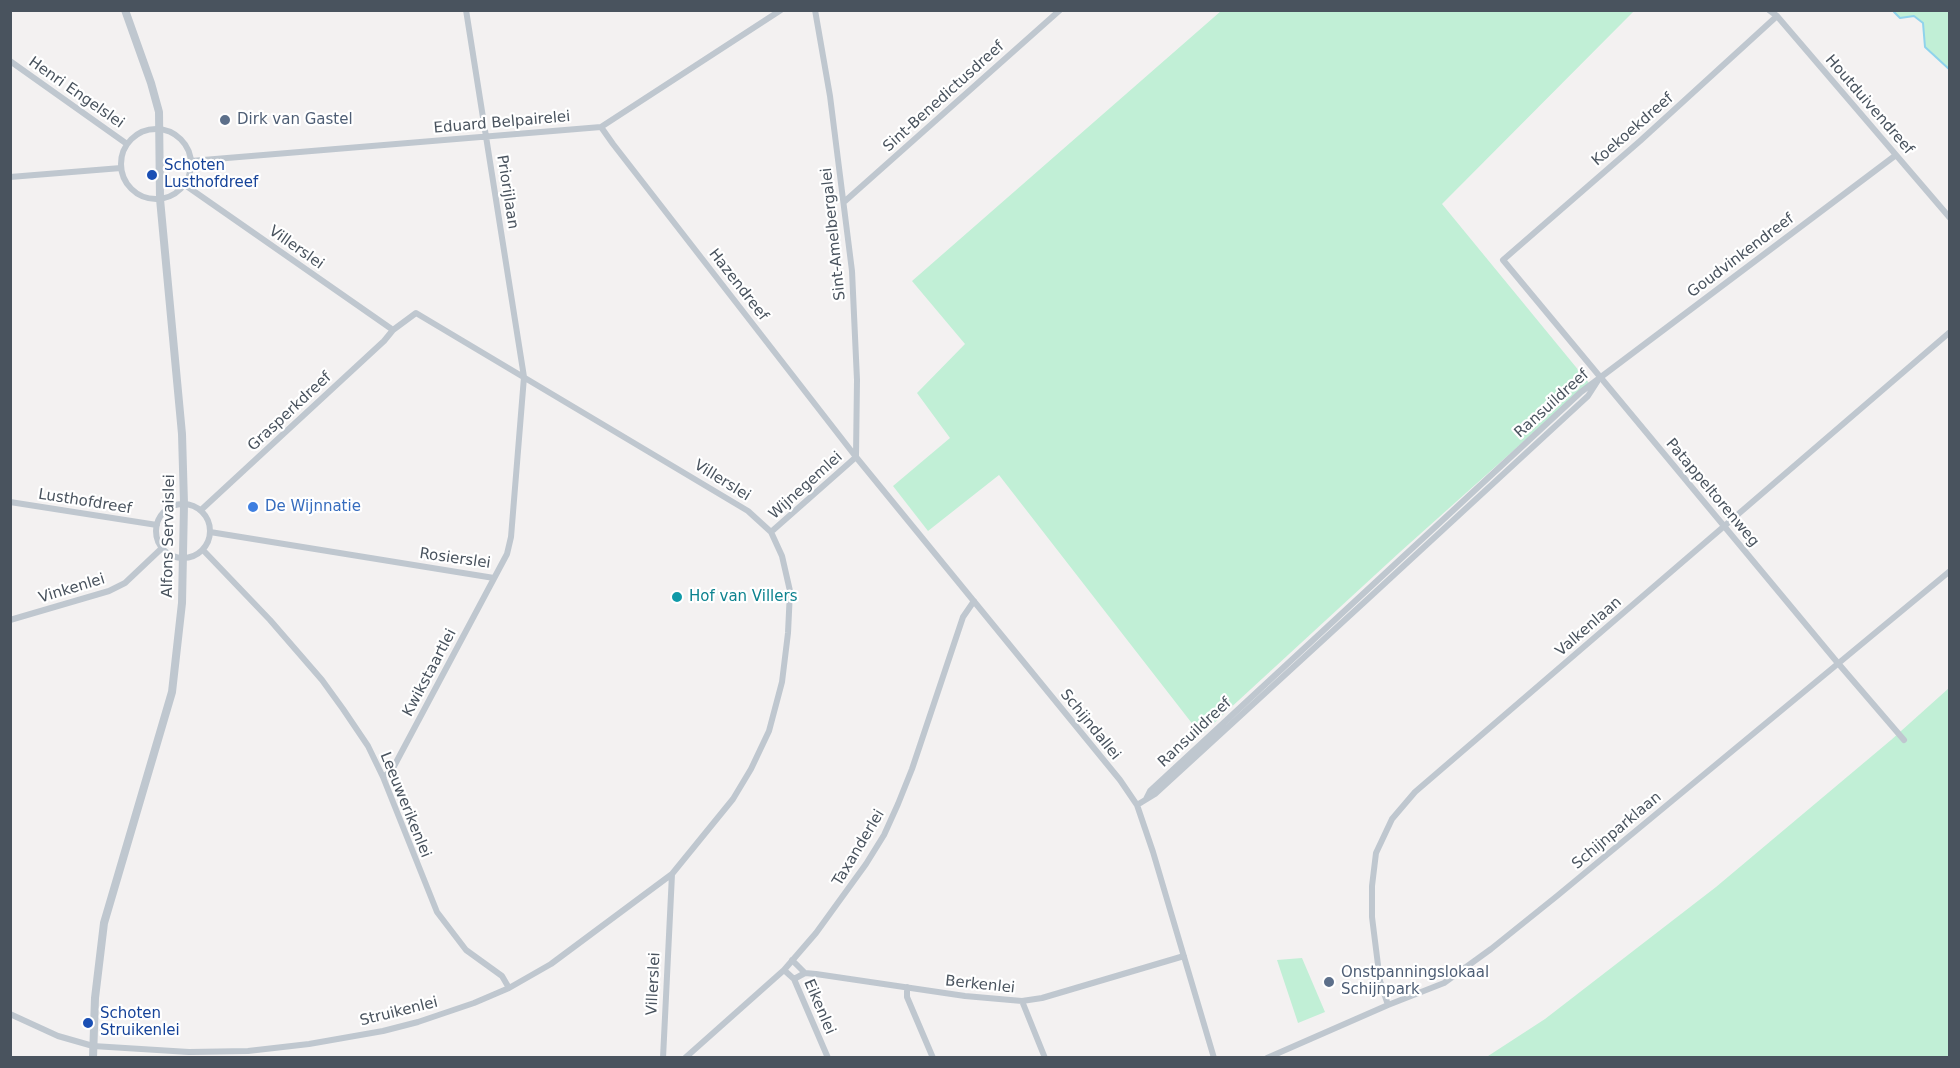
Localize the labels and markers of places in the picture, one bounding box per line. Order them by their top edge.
place label: Dirk van Gastel [237,111,353,129]
marker: Dirk van Gastel [218,113,232,127]
place label: Schoten Lusthofdreef [164,157,258,192]
marker: Schoten Lusthofdreef [145,168,159,182]
place label: De Wijnnatie [265,498,361,516]
marker: De Wijnnatie [246,500,260,514]
place label: Hof van Villers [689,588,797,606]
marker: Hof van Villers [670,590,684,604]
place label: Onstpanningslokaal Schijnpark [1341,964,1489,999]
marker: Onstpanningslokaal Schijnpark [1322,975,1336,989]
place label: Schoten Struikenlei [100,1005,180,1040]
marker: Schoten Struikenlei [81,1016,95,1030]

